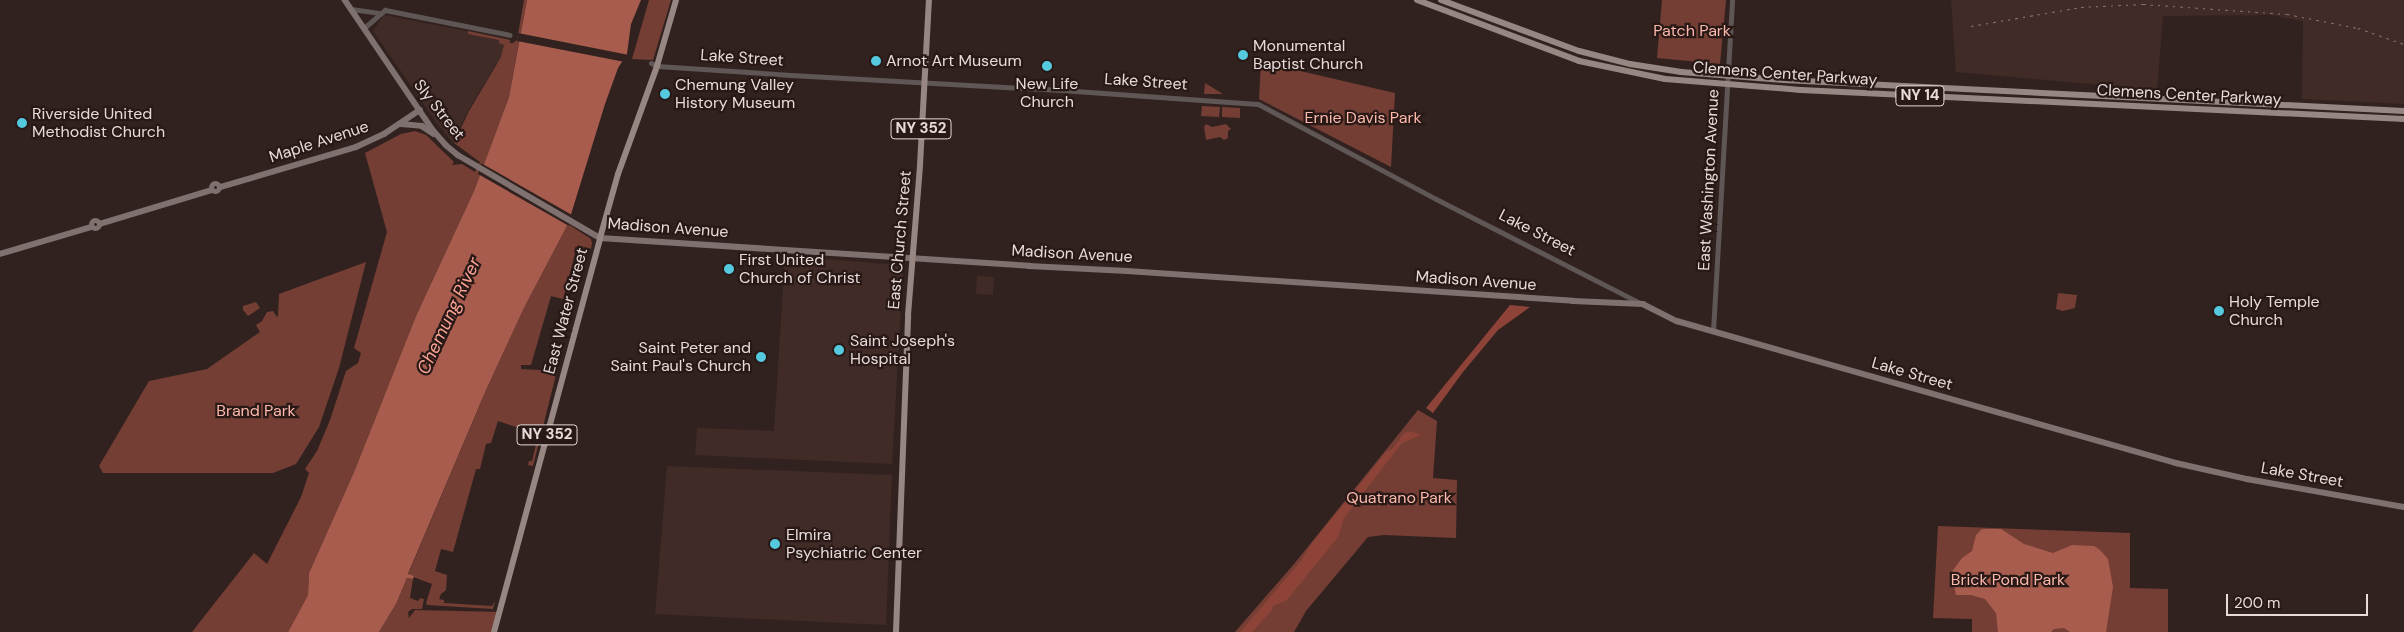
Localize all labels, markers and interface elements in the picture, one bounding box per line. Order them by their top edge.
park label: Patch Park [1653,21,1731,41]
place label: Monumental Baptist Church [1253,36,1363,74]
street label: Lake Street [700,46,784,70]
marker: Monumental Baptist Church [1237,49,1249,61]
place label: Arnot Art Museum [886,51,1022,71]
marker: Arnot Art Museum [870,55,882,67]
street label: Clemens Center Parkway [1692,58,1878,90]
marker: New Life Church [1041,60,1053,72]
street label: Lake Street [1104,70,1188,94]
place label: New Life Church [1016,74,1078,112]
place label: Chemung Valley History Museum [675,75,795,113]
street label: Sly Street [409,76,469,144]
street label: Clemens Center Parkway [2096,81,2282,109]
road number: NY 14 [1895,84,1945,108]
marker: Chemung Valley History Museum [659,88,671,100]
street label: East Washington Avenue [1695,89,1723,271]
place label: Riverside United Methodist Church [32,104,165,142]
park label: Ernie Davis Park [1305,108,1421,128]
road number: NY 352 [890,116,952,142]
marker: Riverside United Methodist Church [16,117,28,129]
street label: Maple Avenue [267,117,371,167]
street label: East Church Street [884,170,916,310]
street label: Lake Street [1496,206,1578,260]
street label: Madison Avenue [607,214,729,242]
street label: Madison Avenue [1011,241,1133,267]
street label: East Water Street [540,246,592,376]
place label: First United Church of Christ [739,250,861,288]
water label: Chemung River [412,254,486,378]
marker: First United Church of Christ [723,263,735,275]
street label: Madison Avenue [1415,267,1537,295]
place label: Holy Temple Church [2229,292,2320,330]
marker: Holy Temple Church [2213,305,2225,317]
place label: Saint Joseph's Hospital [850,331,955,369]
place label: Saint Peter and Saint Paul's Church [610,338,751,376]
marker: Saint Joseph's Hospital [832,343,846,357]
marker: Saint Peter and Saint Paul's Church [755,351,767,363]
street label: Lake Street [1869,353,1955,395]
park label: Brand Park [216,401,296,421]
road number: NY 352 [516,422,578,448]
street label: Lake Street [2259,458,2345,492]
park label: Quatrano Park [1346,488,1452,508]
place label: Elmira Psychiatric Center [786,525,922,563]
marker: Elmira Psychiatric Center [768,537,782,551]
park label: Brick Pond Park [1951,570,2065,590]
scale bar [2229,584,2372,616]
text: 200 m [2234,593,2280,613]

